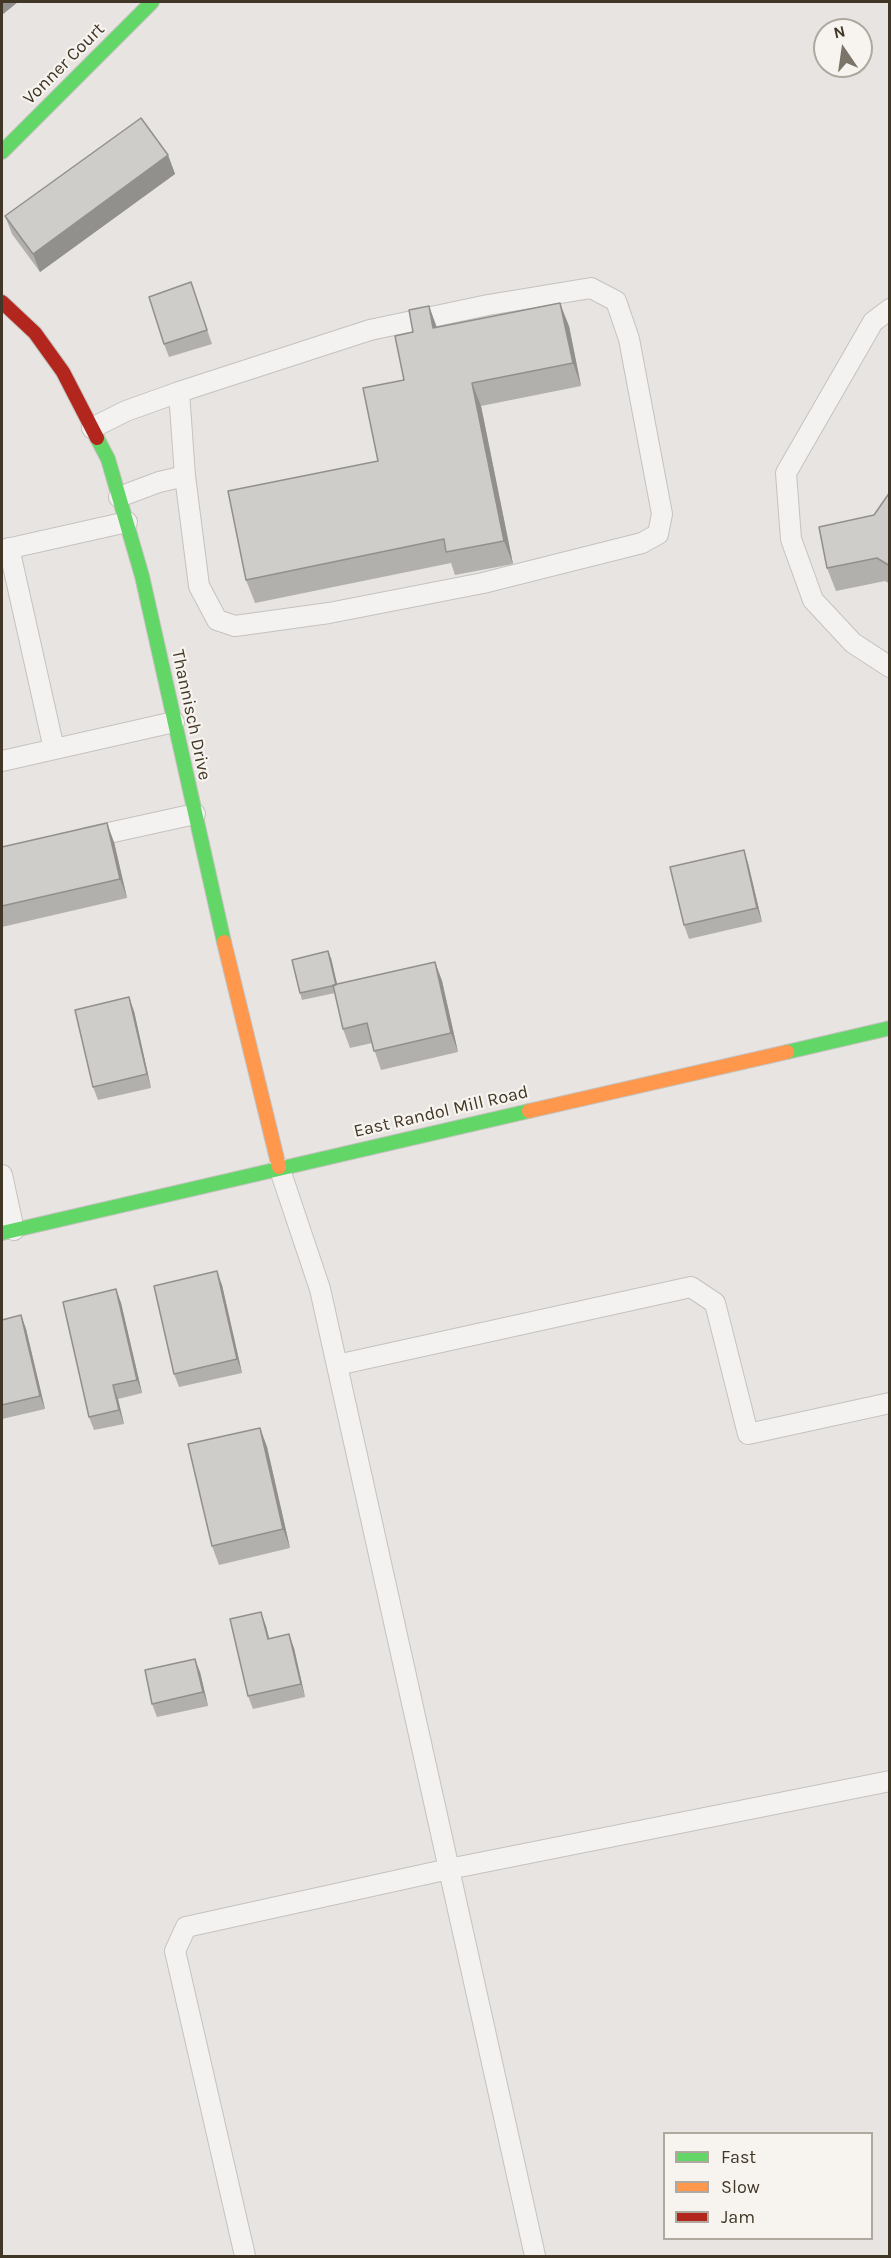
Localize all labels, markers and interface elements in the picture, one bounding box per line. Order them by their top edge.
north arrow [813,18,873,78]
street label: Vonner Court [19,19,109,109]
text: N [832,21,847,42]
street label: Thannisch Drive [167,648,215,782]
street label: East Randol Mill Road [352,1081,530,1143]
legend [663,2132,873,2240]
text: Fast [721,2146,756,2168]
text: Slow [721,2176,760,2198]
text: Jam [721,2206,755,2228]

